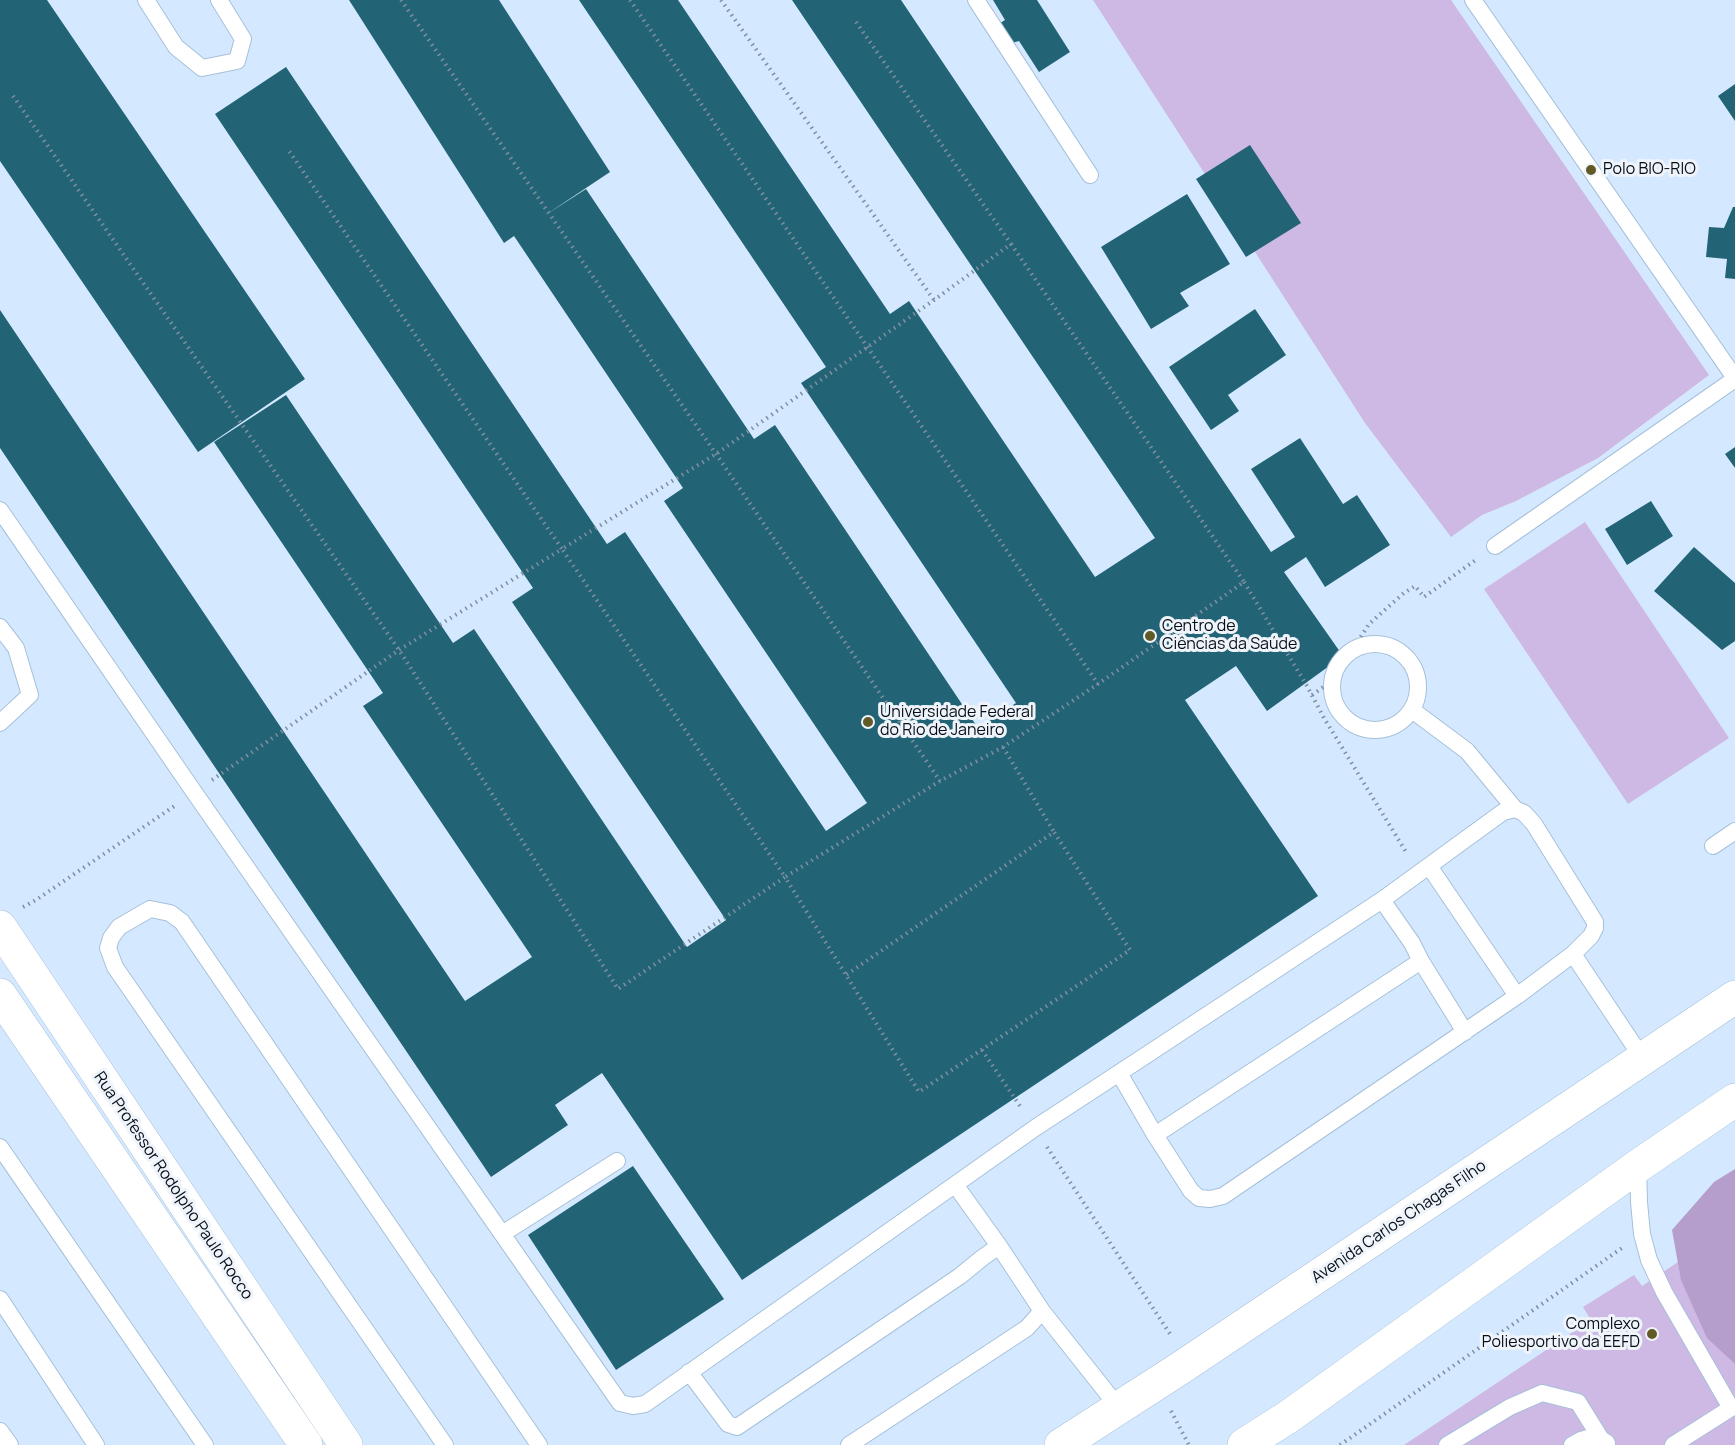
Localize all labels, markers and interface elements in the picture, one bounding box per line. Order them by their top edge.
place label: Polo BIO-RIO [1603,160,1696,180]
marker: Polo BIO-RIO [1584,163,1598,177]
place label: Centro de Ciências da Saúde [1162,617,1297,655]
marker: Centro de Ciências da Saúde [1143,629,1157,643]
place label: Universidade Federal do Rio de Janeiro [880,703,1034,741]
marker: Universidade Federal do Rio de Janeiro [861,715,875,729]
street label: Rua Professor Rodolpho Paulo Rocco [89,1068,257,1304]
street label: Avenida Carlos Chagas Filho [1308,1156,1490,1288]
place label: Complexo Poliesportivo da EEFD [1482,1315,1640,1353]
marker: Complexo Poliesportivo da EEFD [1645,1327,1659,1341]

